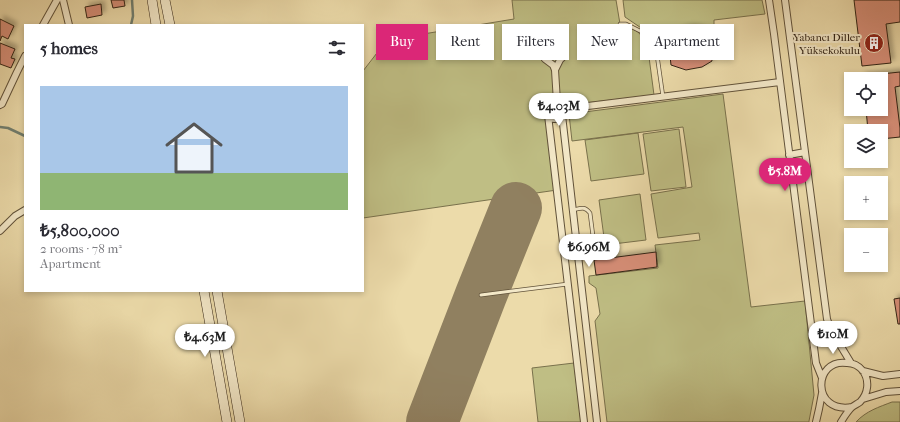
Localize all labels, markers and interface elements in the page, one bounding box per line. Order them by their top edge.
chip: Buy [376,24,428,60]
chip: Rent [436,24,494,60]
chip: Filters [502,24,569,60]
chip: New [577,24,632,60]
chip: Apartment [640,24,734,60]
place label: Yabancı Diller Yüksekokulu [792,31,861,57]
building icon: Yabancı Diller Yüksekokulu [863,32,885,54]
icon: filters [326,37,348,59]
text: 5 homes [40,38,98,58]
map controls [844,72,888,272]
button: locate [844,72,888,116]
pin: ₺4.03M [526,93,592,127]
text: ₺4.03M [538,98,580,113]
icon: home [158,112,230,184]
button: layers [844,124,888,168]
pin: ₺5.8M [757,158,813,192]
text: ₺5.8M [768,163,802,178]
button: + [844,176,888,220]
text: ₺5,800,000 [40,220,120,240]
button: − [844,228,888,272]
pin: ₺6.96M [556,234,622,268]
text: ₺6.96M [568,239,610,254]
text: 2 rooms · 78 m² [40,241,122,256]
text: Apartment [40,256,101,271]
pin: ₺10M [809,321,857,355]
pin: ₺4.63M [172,324,238,358]
text: ₺10M [817,326,849,341]
text: ₺4.63M [184,329,226,344]

